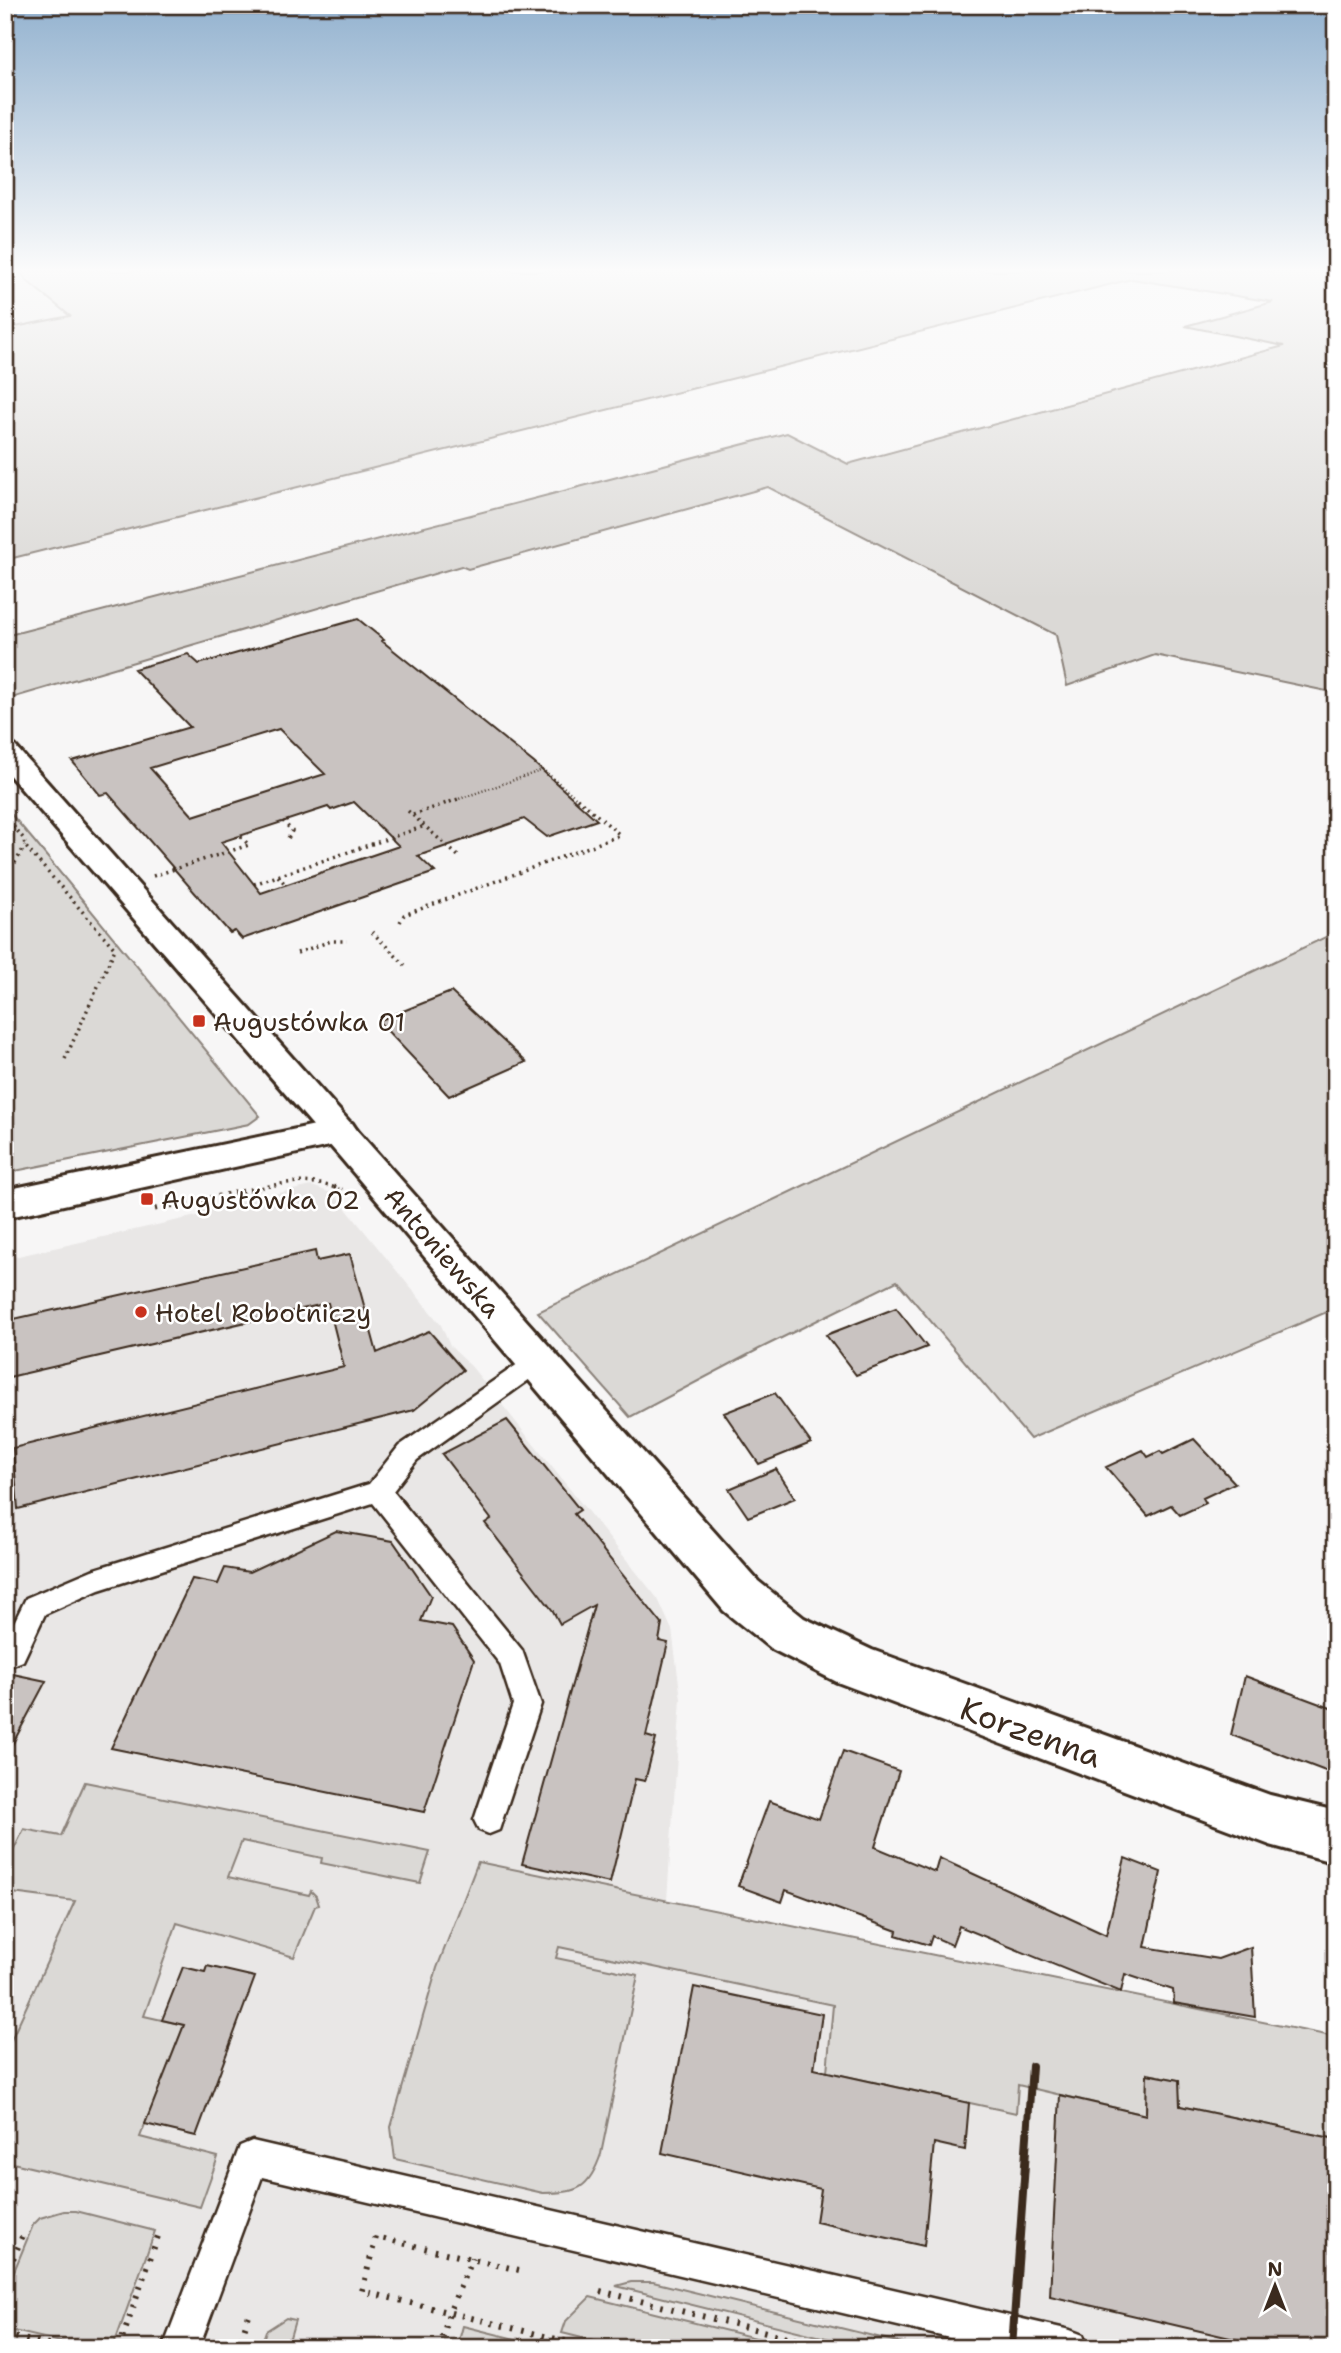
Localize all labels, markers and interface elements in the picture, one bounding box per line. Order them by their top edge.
place label: Augustówka 01 [213,1004,405,1039]
marker: Augustówka 01 [191,1013,207,1029]
street label: Antoniewska [376,1179,510,1325]
place label: Augustówka 02 [161,1182,360,1217]
marker: Augustówka 02 [139,1191,155,1207]
place label: Hotel Robotniczy [155,1295,371,1330]
marker: Hotel Robotniczy [133,1304,149,1320]
street label: Korzenna [954,1687,1108,1777]
north arrow [1240,2252,1310,2322]
text: N [1267,2257,1283,2282]

